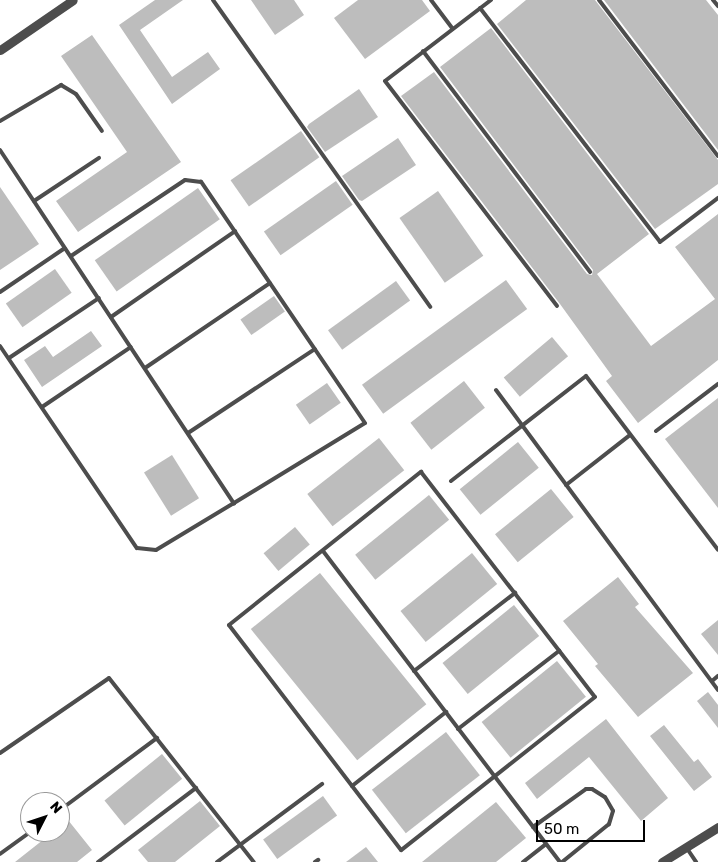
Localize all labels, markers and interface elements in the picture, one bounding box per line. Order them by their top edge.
north arrow [20,792,70,842]
text: N [46,798,66,817]
scale bar [538,810,647,842]
text: 50 m [544,820,579,838]

